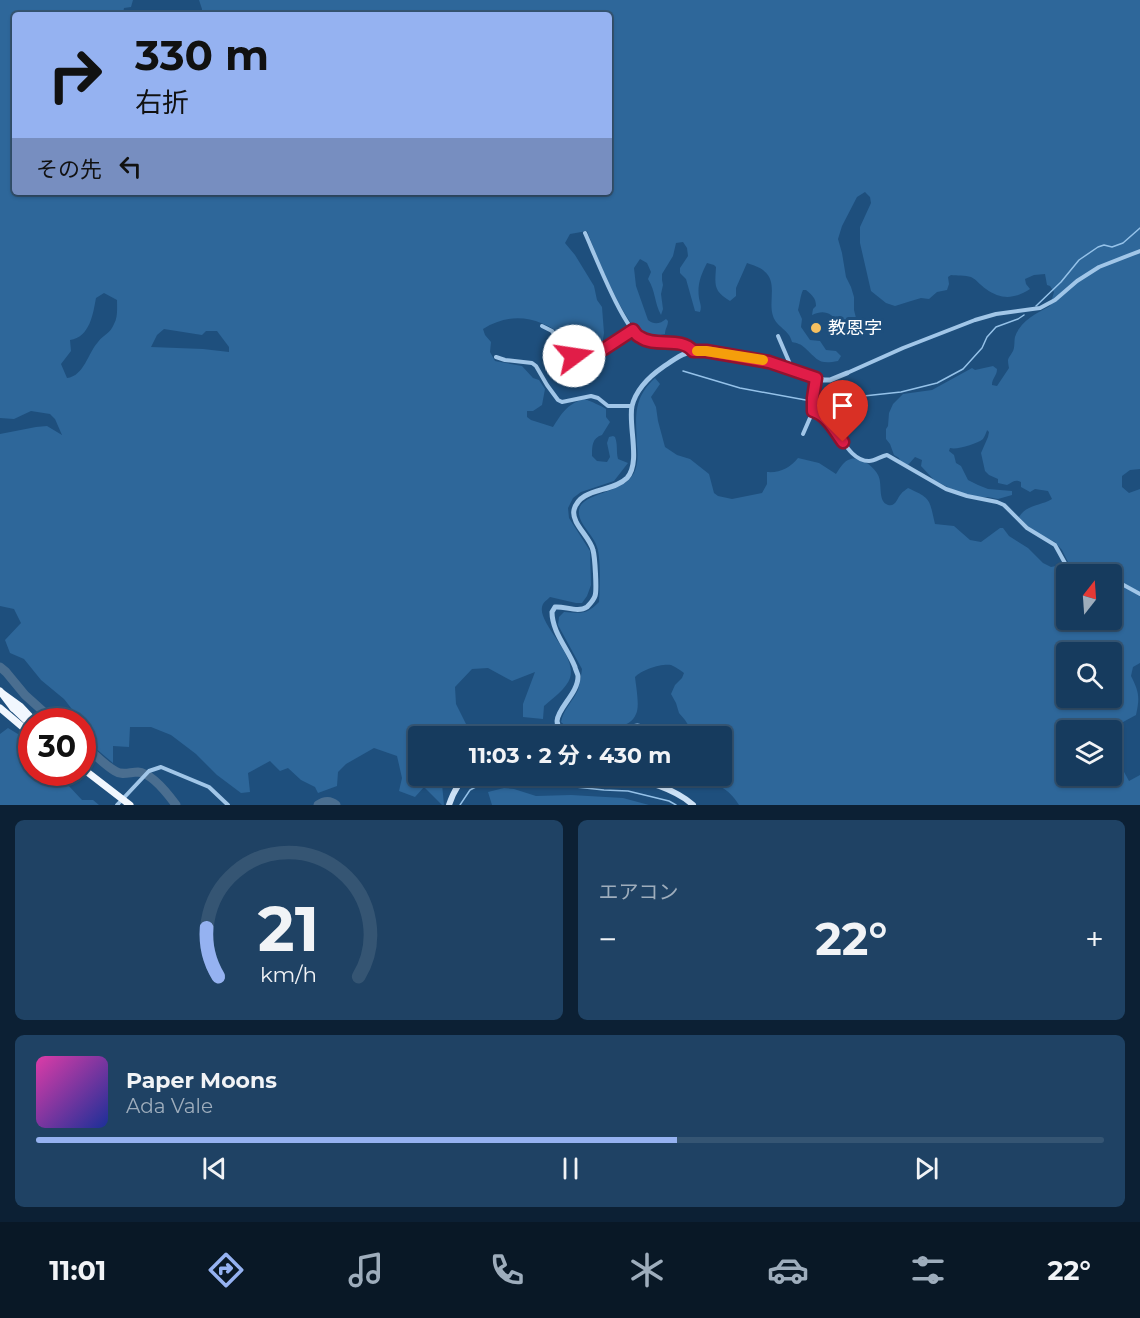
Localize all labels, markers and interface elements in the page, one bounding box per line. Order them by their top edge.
text: 330 m [135,29,269,81]
icon: right [36,36,114,114]
text: 右折 [135,86,189,119]
icon: left [114,150,147,183]
text: その先 [36,156,102,183]
place label: 教恩字 [828,317,882,339]
marker: 教恩字 [809,321,823,335]
position arrow [542,324,606,388]
pin [817,380,868,442]
icon: arrive [826,389,859,422]
north arrow [1056,564,1122,630]
map controls [1056,564,1122,786]
button: search [1056,642,1122,708]
speed limit sign: 30 [18,708,96,786]
button: layers [1056,720,1122,786]
text: 11:03 · 2 分 · 430 m [469,742,671,769]
text: エアコン [599,880,679,904]
text: 21 [258,891,319,967]
text: 22° [815,911,887,966]
text: − [599,919,617,959]
text: + [1085,919,1104,959]
text: km/h [260,961,317,987]
text: Paper Moons [126,1067,277,1094]
text: Ada Vale [126,1094,213,1118]
icon: previous [198,1152,231,1185]
icon: pause [554,1152,587,1185]
icon: next [910,1152,943,1185]
icon: directions [205,1249,247,1291]
icon: music [345,1249,387,1291]
icon: phone [486,1249,528,1291]
icon: climate [626,1249,668,1291]
icon: car [767,1249,809,1291]
icon: filters [907,1249,949,1291]
text: 11:01 [49,1254,106,1287]
text: 22° [1048,1254,1091,1287]

